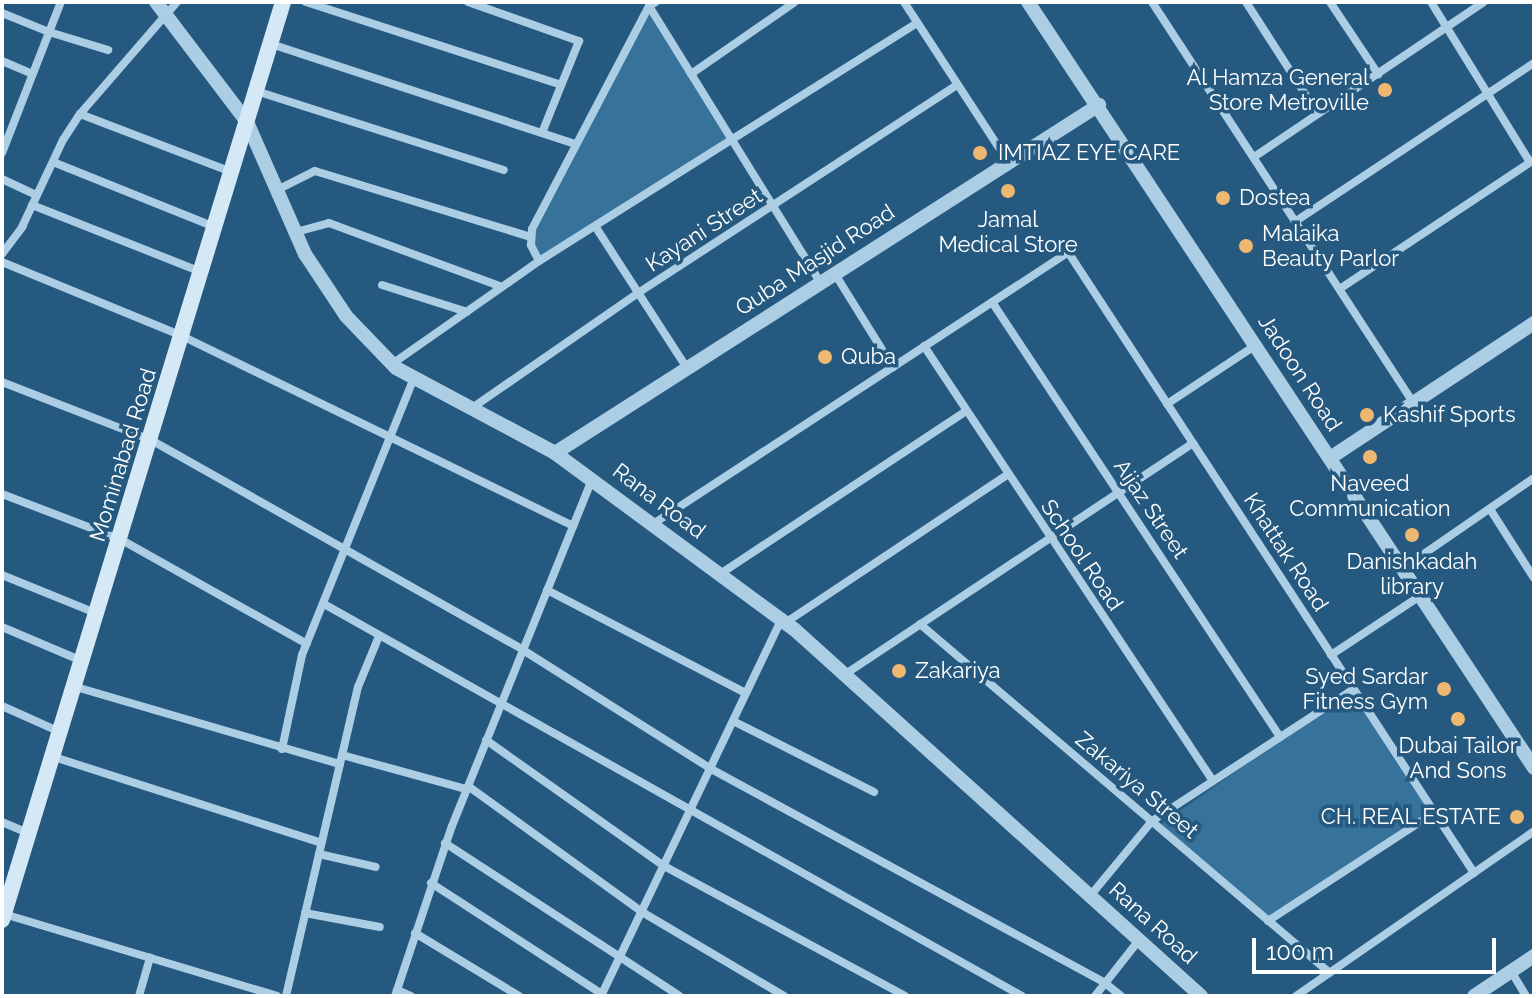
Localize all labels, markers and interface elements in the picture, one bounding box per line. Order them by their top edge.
place label: Al Hamza General Store Metroville [1186,64,1369,116]
marker: Al Hamza General Store Metroville [1376,81,1394,99]
place label: IMTIAZ EYE CARE [998,140,1180,166]
marker: IMTIAZ EYE CARE [969,142,991,164]
marker: Jamal Medical Store [997,180,1019,202]
street label: Kayani Street [641,183,767,277]
place label: Dostea [1239,185,1311,211]
marker: Dostea [1214,189,1232,207]
street label: Quba Masjid Road [731,199,899,321]
place label: Jamal Medical Store [938,206,1078,258]
place label: Malaika Beauty Parlor [1262,220,1400,272]
marker: Malaika Beauty Parlor [1237,237,1255,255]
street label: Jadoon Road [1253,310,1347,436]
place label: Quba [841,344,896,370]
marker: Quba [816,348,834,366]
street label: Mominabad Road [84,365,162,545]
place label: Kashif Sports [1383,402,1516,428]
marker: Kashif Sports [1358,406,1376,424]
marker: Naveed Communication [1361,448,1379,466]
street label: Aijaz Street [1108,454,1194,564]
street label: Rana Road [607,458,711,544]
place label: Naveed Communication [1289,470,1451,522]
street label: Khattak Road [1238,488,1334,616]
street label: School Road [1035,494,1129,616]
marker: Danishkadah library [1403,526,1421,544]
place label: Danishkadah library [1347,548,1477,600]
place label: Zakariya [915,658,1001,684]
marker: Zakariya [890,662,908,680]
place label: Syed Sardar Fitness Gym [1303,663,1428,714]
marker: Syed Sardar Fitness Gym [1435,680,1453,698]
marker: Dubai Tailor And Sons [1449,710,1467,728]
street label: Zakariya Street [1070,726,1204,844]
place label: Dubai Tailor And Sons [1398,732,1518,784]
place label: CH. REAL ESTATE [1320,804,1501,830]
marker: CH. REAL ESTATE [1508,808,1526,826]
street label: Rana Road [1104,877,1202,969]
scale bar [1256,922,1500,972]
text: 100 m [1266,937,1334,966]

